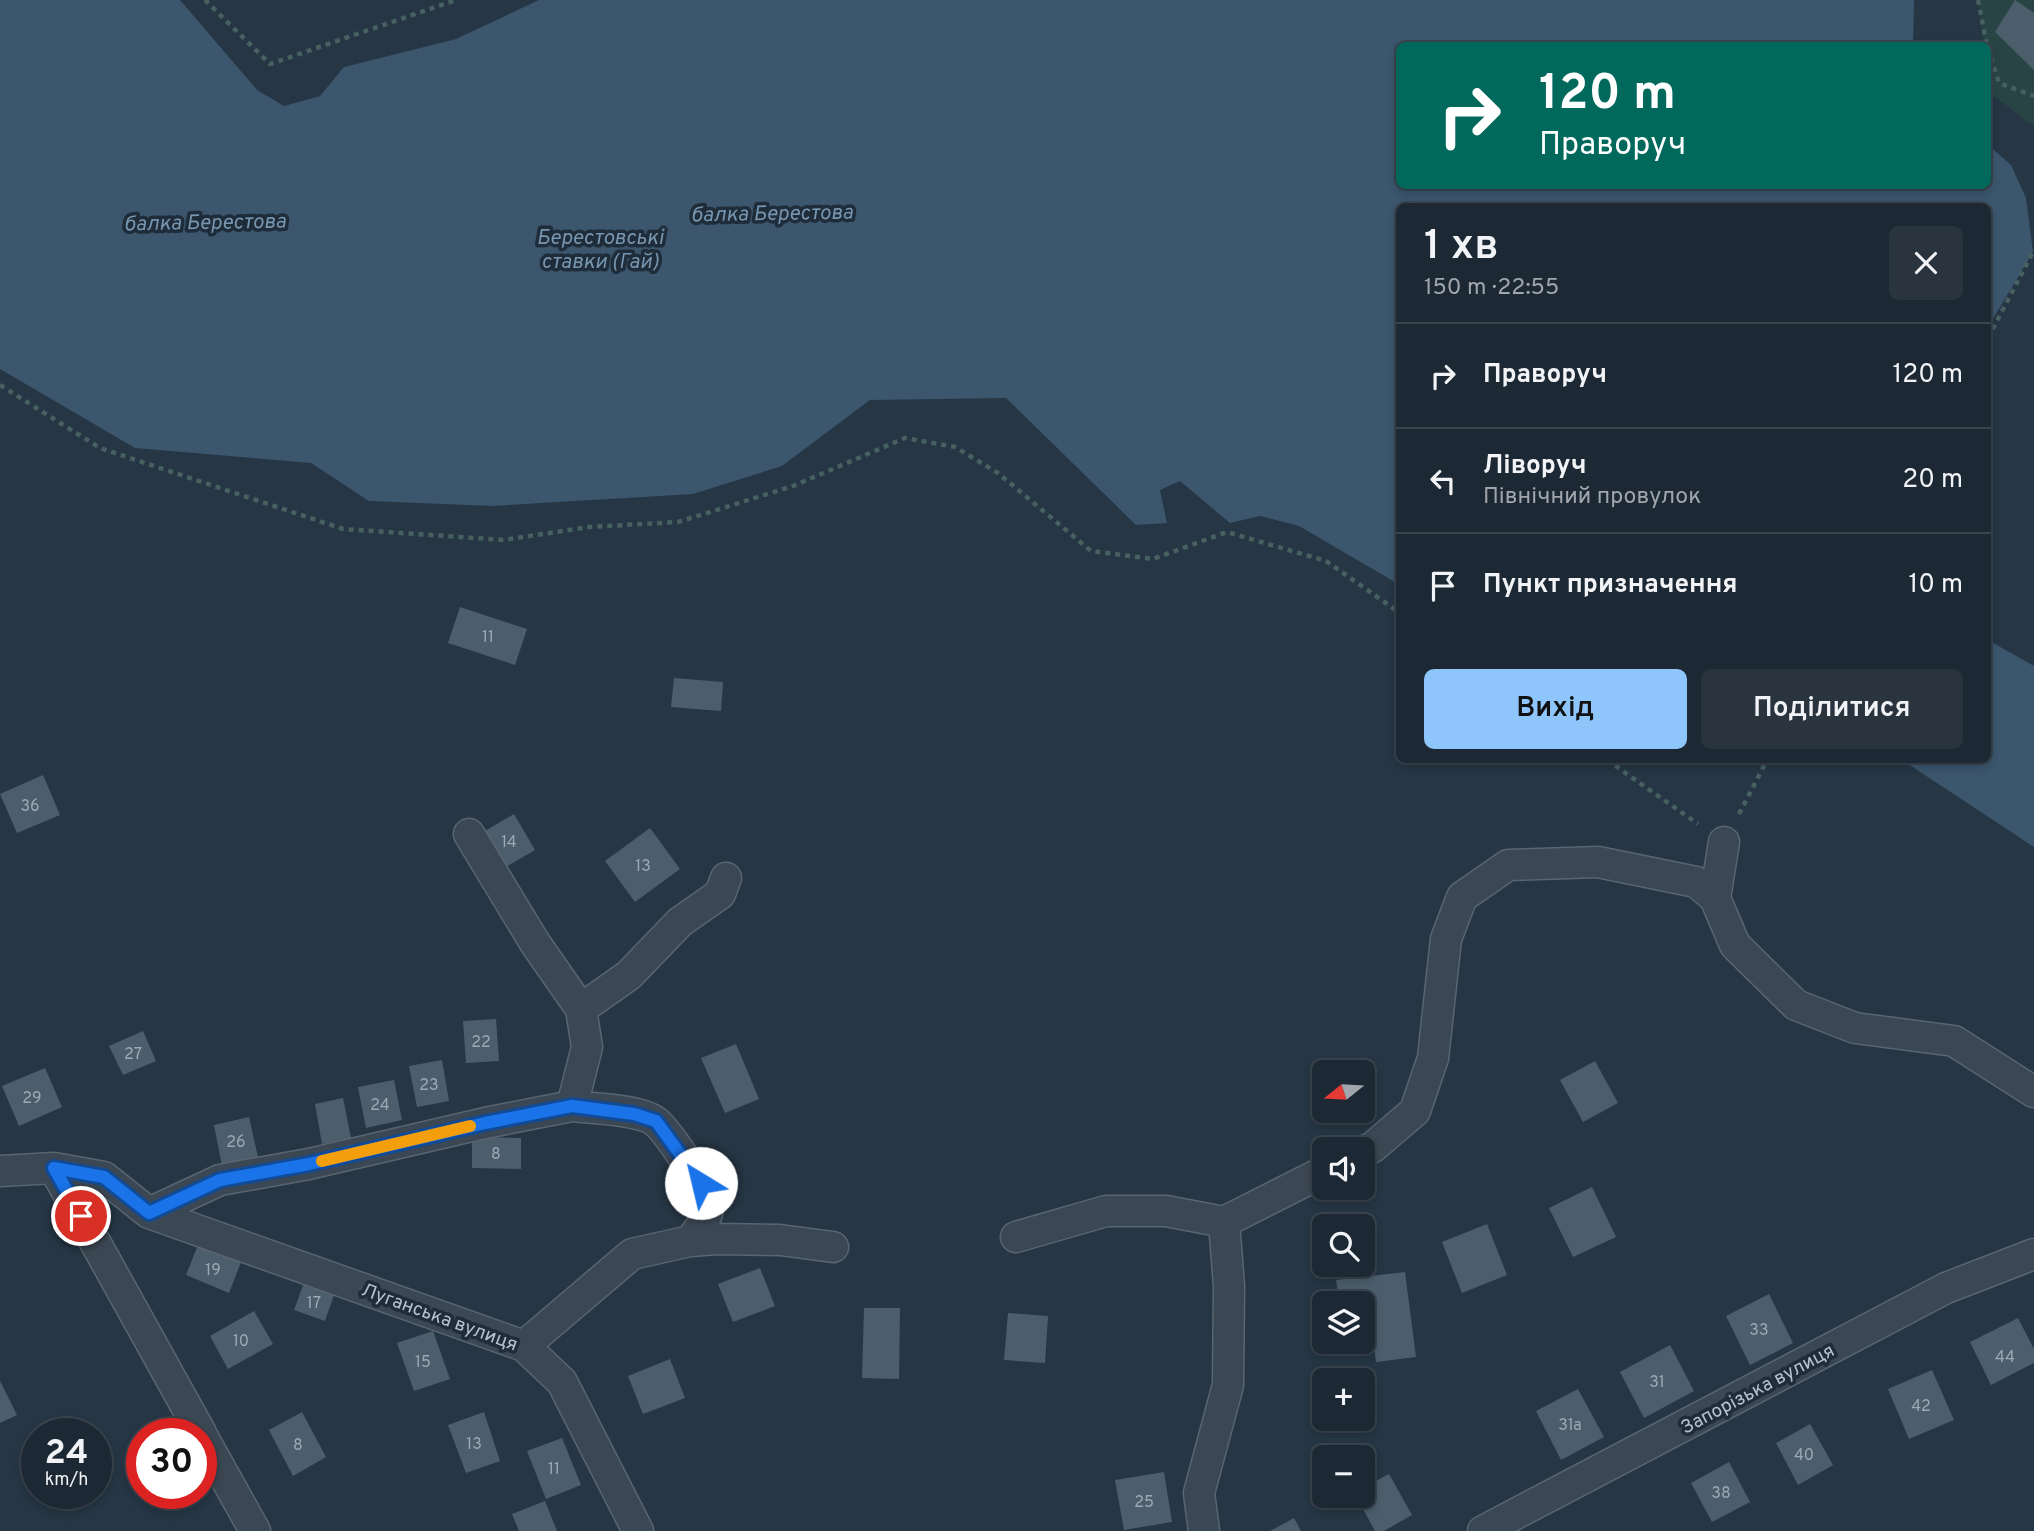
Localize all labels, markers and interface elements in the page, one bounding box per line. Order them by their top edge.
text: 120 m [1539,65,1676,127]
icon: right [1424,70,1515,161]
text: Праворуч [1539,126,1686,166]
water label: балка Берестова [691,200,853,229]
water label: балка Берестова [124,209,286,238]
text: 1 хв [1424,221,1499,274]
water label: Берестовські ставки (Гай) [537,225,665,276]
button: close [1889,226,1963,300]
text: 150 m · 22:55 [1424,274,1559,303]
icon: right [1424,357,1462,395]
text: Праворуч [1483,359,1607,392]
text: 120 m [1893,359,1963,392]
text: Ліворуч [1483,450,1586,483]
icon: left [1424,462,1462,500]
text: 20 m [1902,464,1963,497]
text: Північний провулок [1483,483,1701,512]
icon: arrive [1424,567,1462,605]
text: Пункт призначення [1483,569,1737,602]
text: 10 m [1908,569,1963,602]
house number: 11 [482,628,494,648]
button: Вихід [1424,669,1687,749]
button: Поділитися [1701,669,1963,749]
house number: 36 [20,797,40,817]
house number: 14 [501,833,517,853]
house number: 13 [635,857,651,877]
house number: 22 [471,1033,491,1053]
house number: 27 [124,1045,142,1065]
north arrow [1312,1060,1376,1124]
map controls [1312,1060,1375,1508]
house number: 23 [419,1076,439,1096]
house number: 29 [22,1089,42,1109]
house number: 24 [370,1096,390,1116]
house number: 26 [226,1133,246,1153]
button: sound [1312,1137,1375,1200]
house number: 8 [491,1145,501,1165]
position arrow [664,1146,738,1220]
pin [51,1186,111,1246]
icon: arrive [62,1197,100,1235]
button: search [1312,1214,1375,1277]
house number: 19 [205,1261,221,1281]
street label: Луганська вулиця [358,1278,521,1357]
button: layers [1312,1291,1375,1354]
house number: 17 [307,1294,321,1314]
house number: 33 [1749,1321,1769,1341]
house number: 10 [233,1332,249,1352]
street label: Запорізька вулиця [1677,1339,1839,1440]
house number: 44 [1995,1348,2015,1368]
house number: 15 [415,1353,431,1373]
button: + [1312,1368,1375,1431]
house number: 31 [1649,1373,1665,1393]
house number: 42 [1911,1397,1931,1417]
house number: 31а [1558,1416,1582,1436]
speed limit sign: 30 [126,1418,217,1509]
text: 24 [45,1432,88,1476]
house number: 13 [466,1435,482,1455]
house number: 8 [293,1436,303,1456]
button: − [1312,1445,1375,1508]
house number: 40 [1794,1446,1814,1466]
house number: 11 [548,1460,560,1480]
text: km/h [45,1469,88,1492]
house number: 38 [1711,1484,1731,1504]
house number: 25 [1134,1493,1154,1513]

